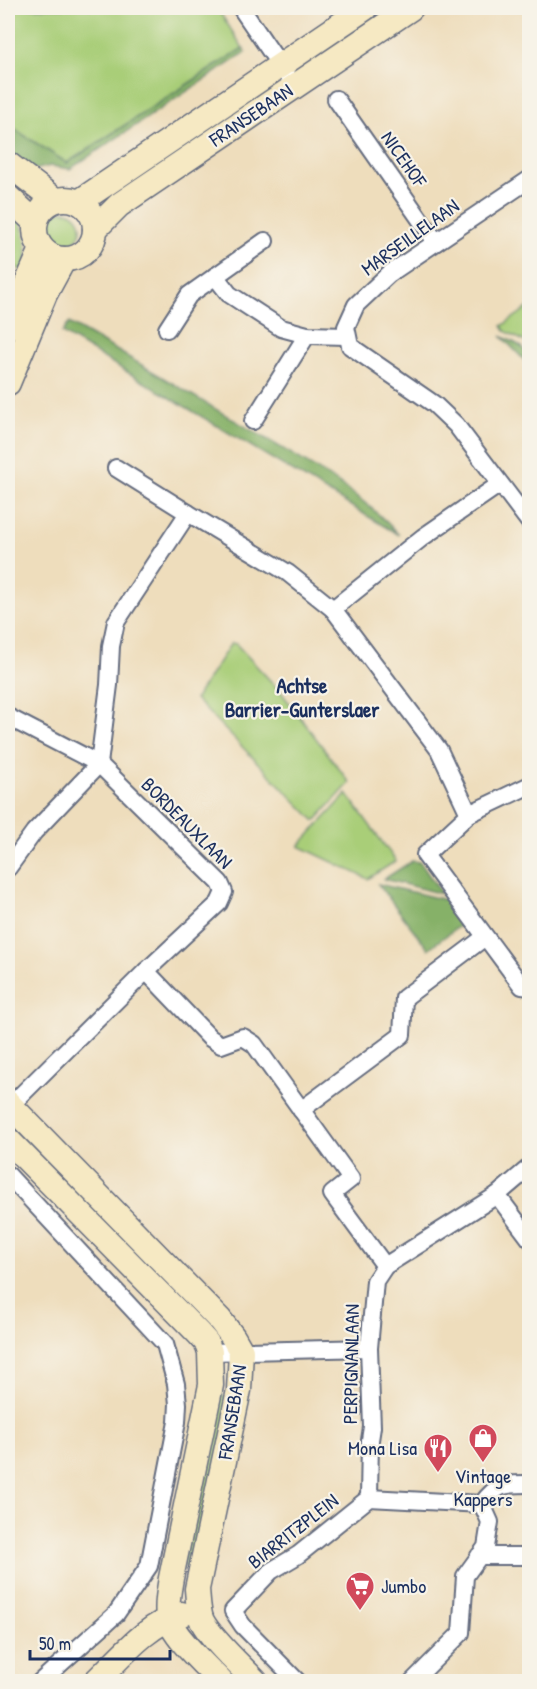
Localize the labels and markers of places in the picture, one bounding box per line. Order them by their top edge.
shop icon: Vintage Kappers [467,1422,499,1464]
restaurant icon: Mona Lisa [422,1432,454,1474]
place label: Mona Lisa [348,1434,417,1461]
place label: Vintage Kappers [454,1462,513,1512]
supermarket icon: Jumbo [344,1570,376,1612]
place label: Jumbo [381,1572,426,1599]

